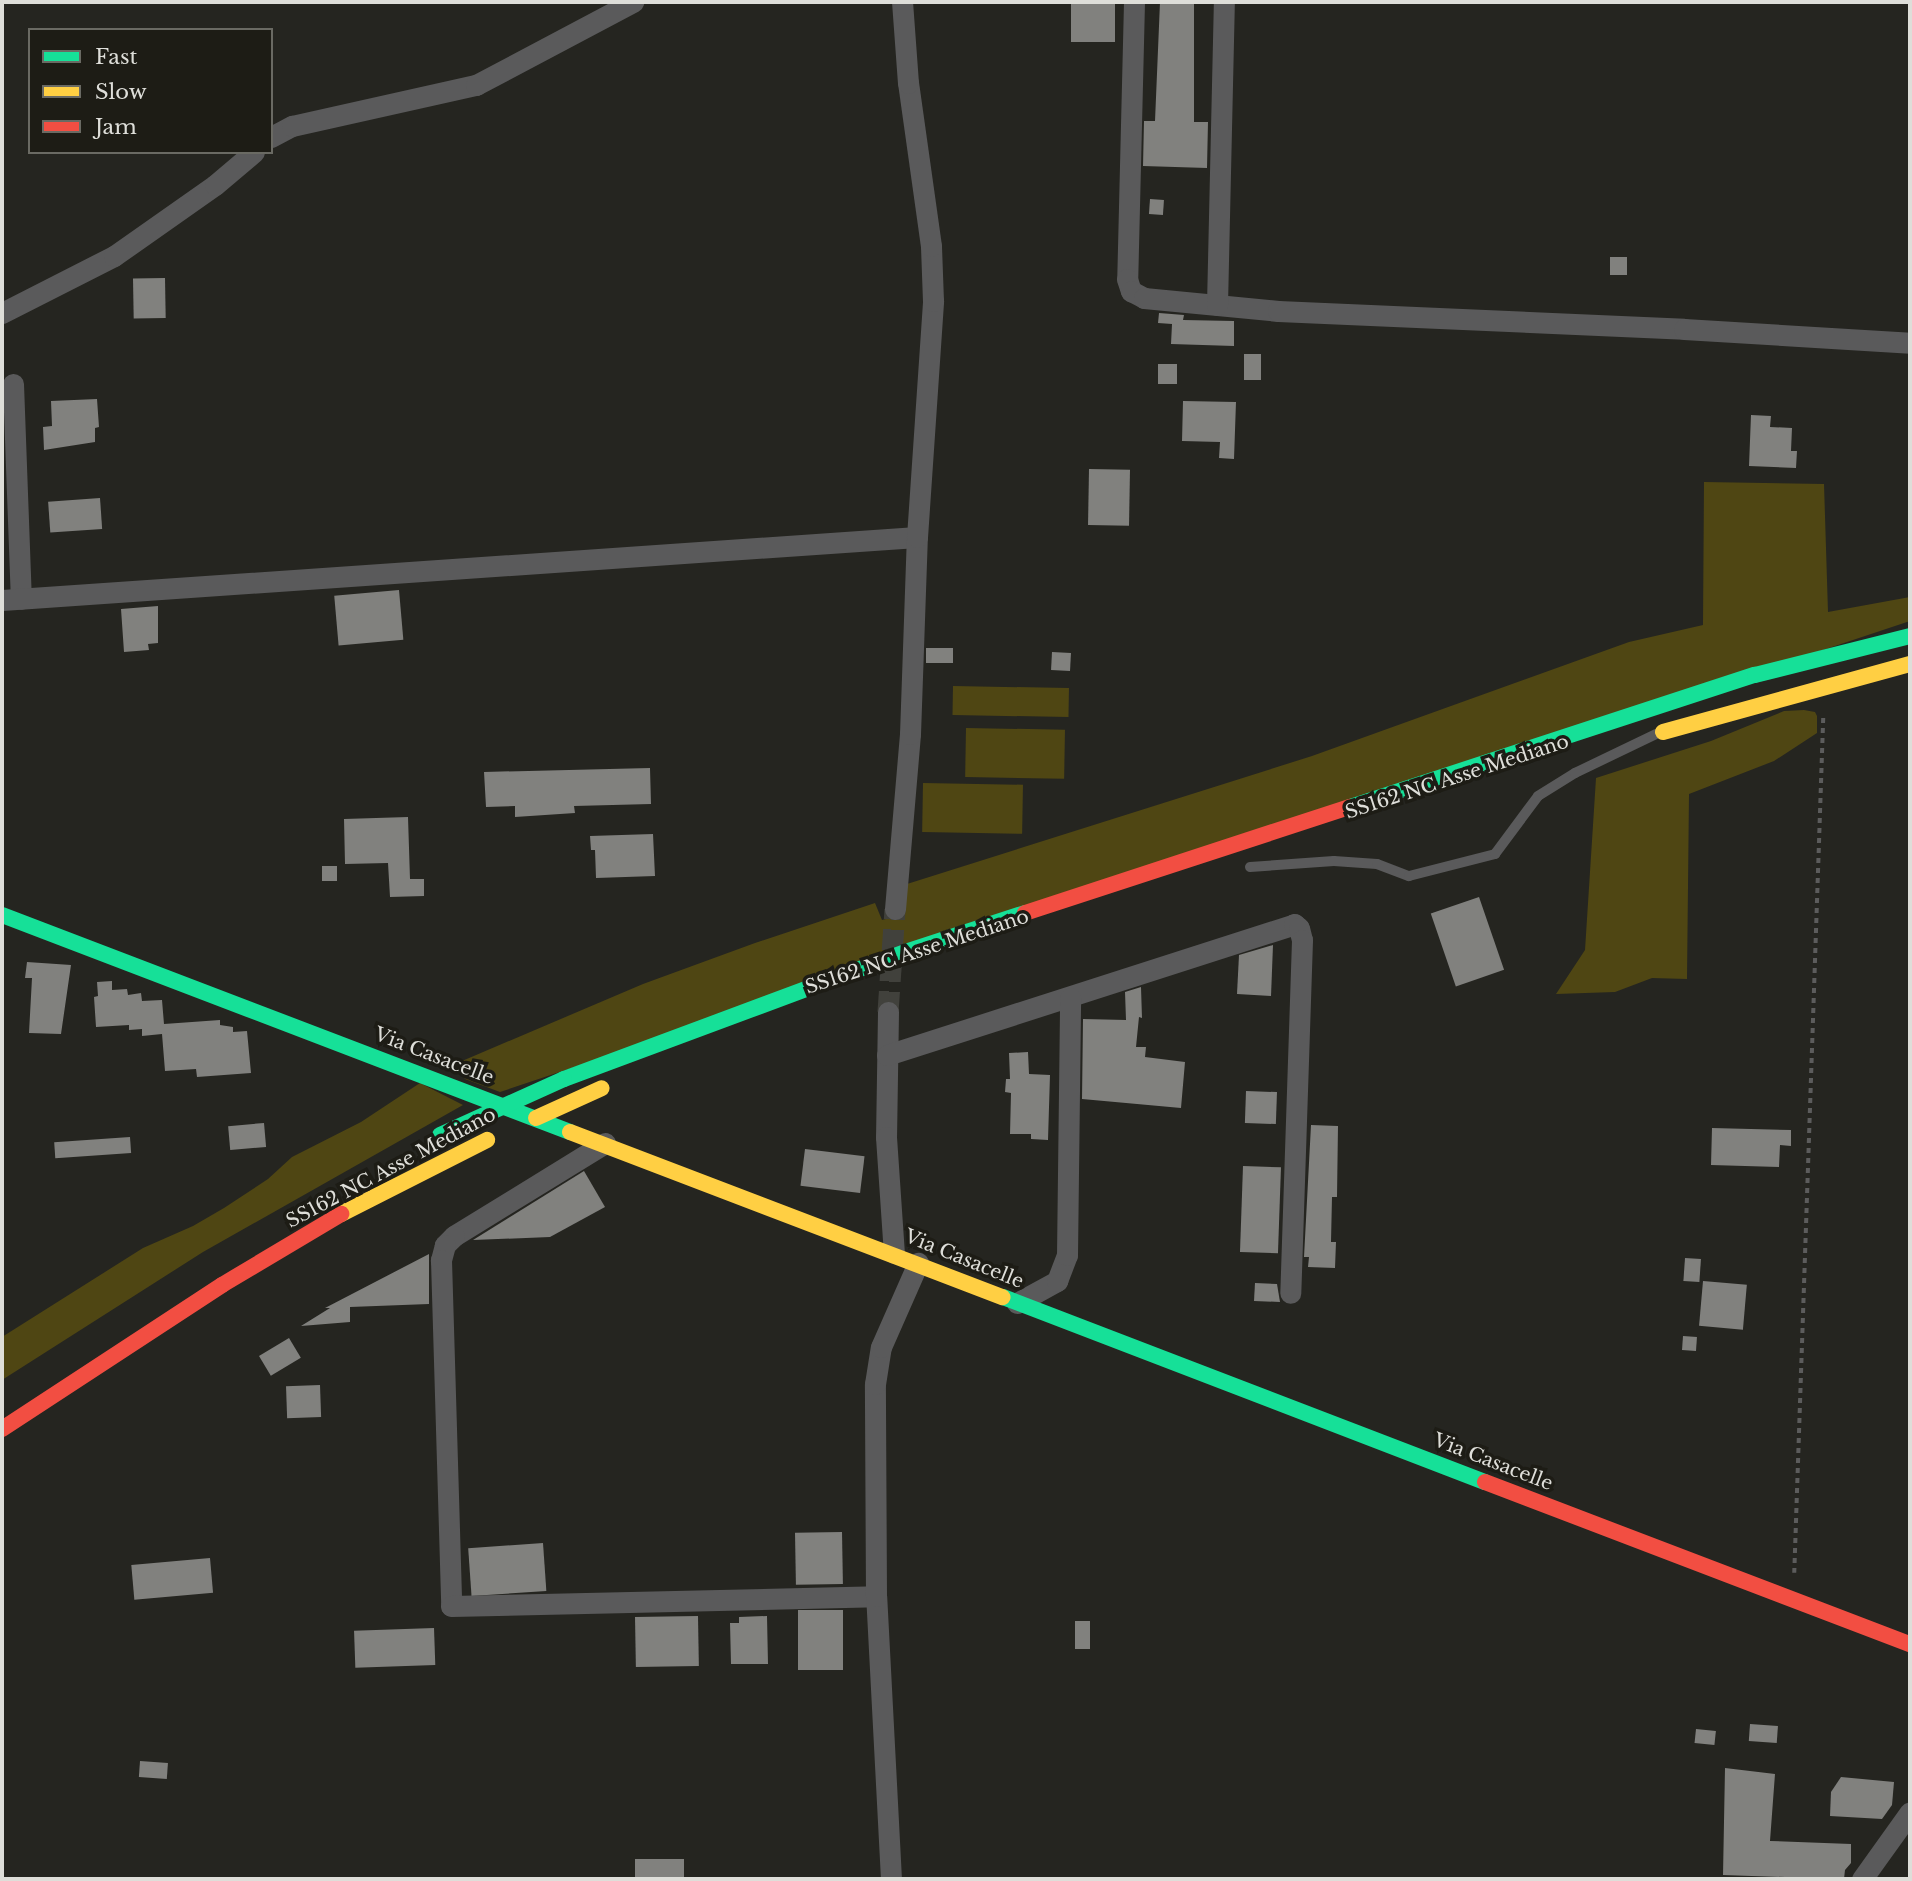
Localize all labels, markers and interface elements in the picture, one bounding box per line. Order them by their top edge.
legend [28,28,273,154]
text: Fast [95,44,137,70]
text: Slow [95,79,147,105]
text: Jam [95,114,137,140]
street label: SS162 NC Asse Mediano [1342,730,1572,824]
street label: SS162 NC Asse Mediano [802,905,1032,999]
street label: Via Casacelle [371,1023,497,1089]
street label: SS162 NC Asse Mediano [282,1103,500,1233]
street label: Via Casacelle [901,1225,1027,1293]
street label: Via Casacelle [1430,1429,1556,1495]

